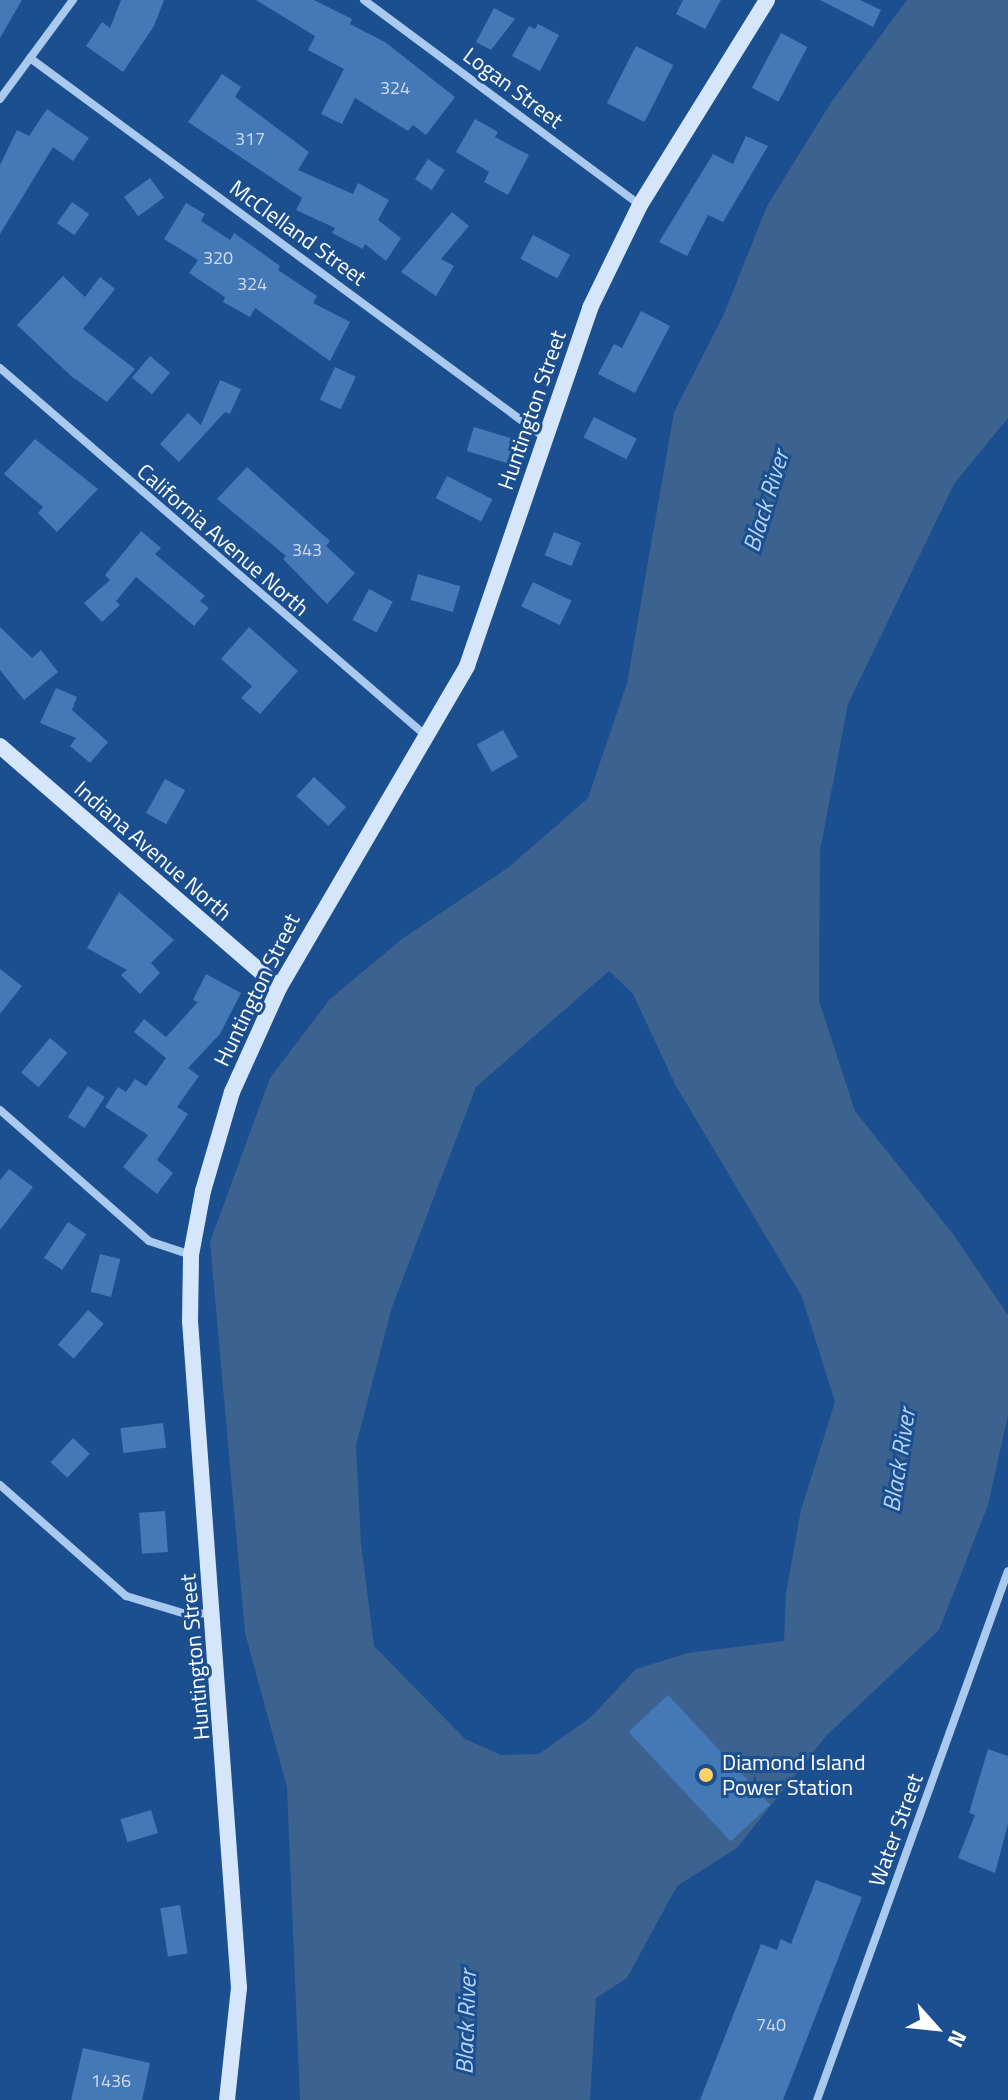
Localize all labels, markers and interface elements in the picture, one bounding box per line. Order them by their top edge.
street label: Logan Street [458,42,568,134]
house number: 324 [380,77,410,99]
house number: 317 [235,128,265,150]
street label: McClelland Street [225,175,371,291]
house number: 320 [203,247,233,269]
house number: 324 [237,273,267,295]
street label: Huntington Street [492,327,572,493]
water label: Black River [737,447,795,555]
street label: California Avenue North [132,458,314,622]
house number: 343 [292,539,322,561]
street label: Indiana Avenue North [69,776,237,926]
street label: Huntington Street [209,909,305,1071]
water label: Black River [877,1406,921,1514]
street label: Huntington Street [175,1573,215,1741]
place label: Diamond Island Power Station [722,1749,866,1800]
marker: Diamond Island Power Station [697,1766,715,1784]
street label: Water Street [863,1770,929,1890]
water label: Black River [450,1969,482,2075]
north arrow [896,1988,976,2068]
house number: 740 [756,2014,786,2036]
text: N [939,2024,976,2053]
house number: 1436 [91,2070,131,2092]

